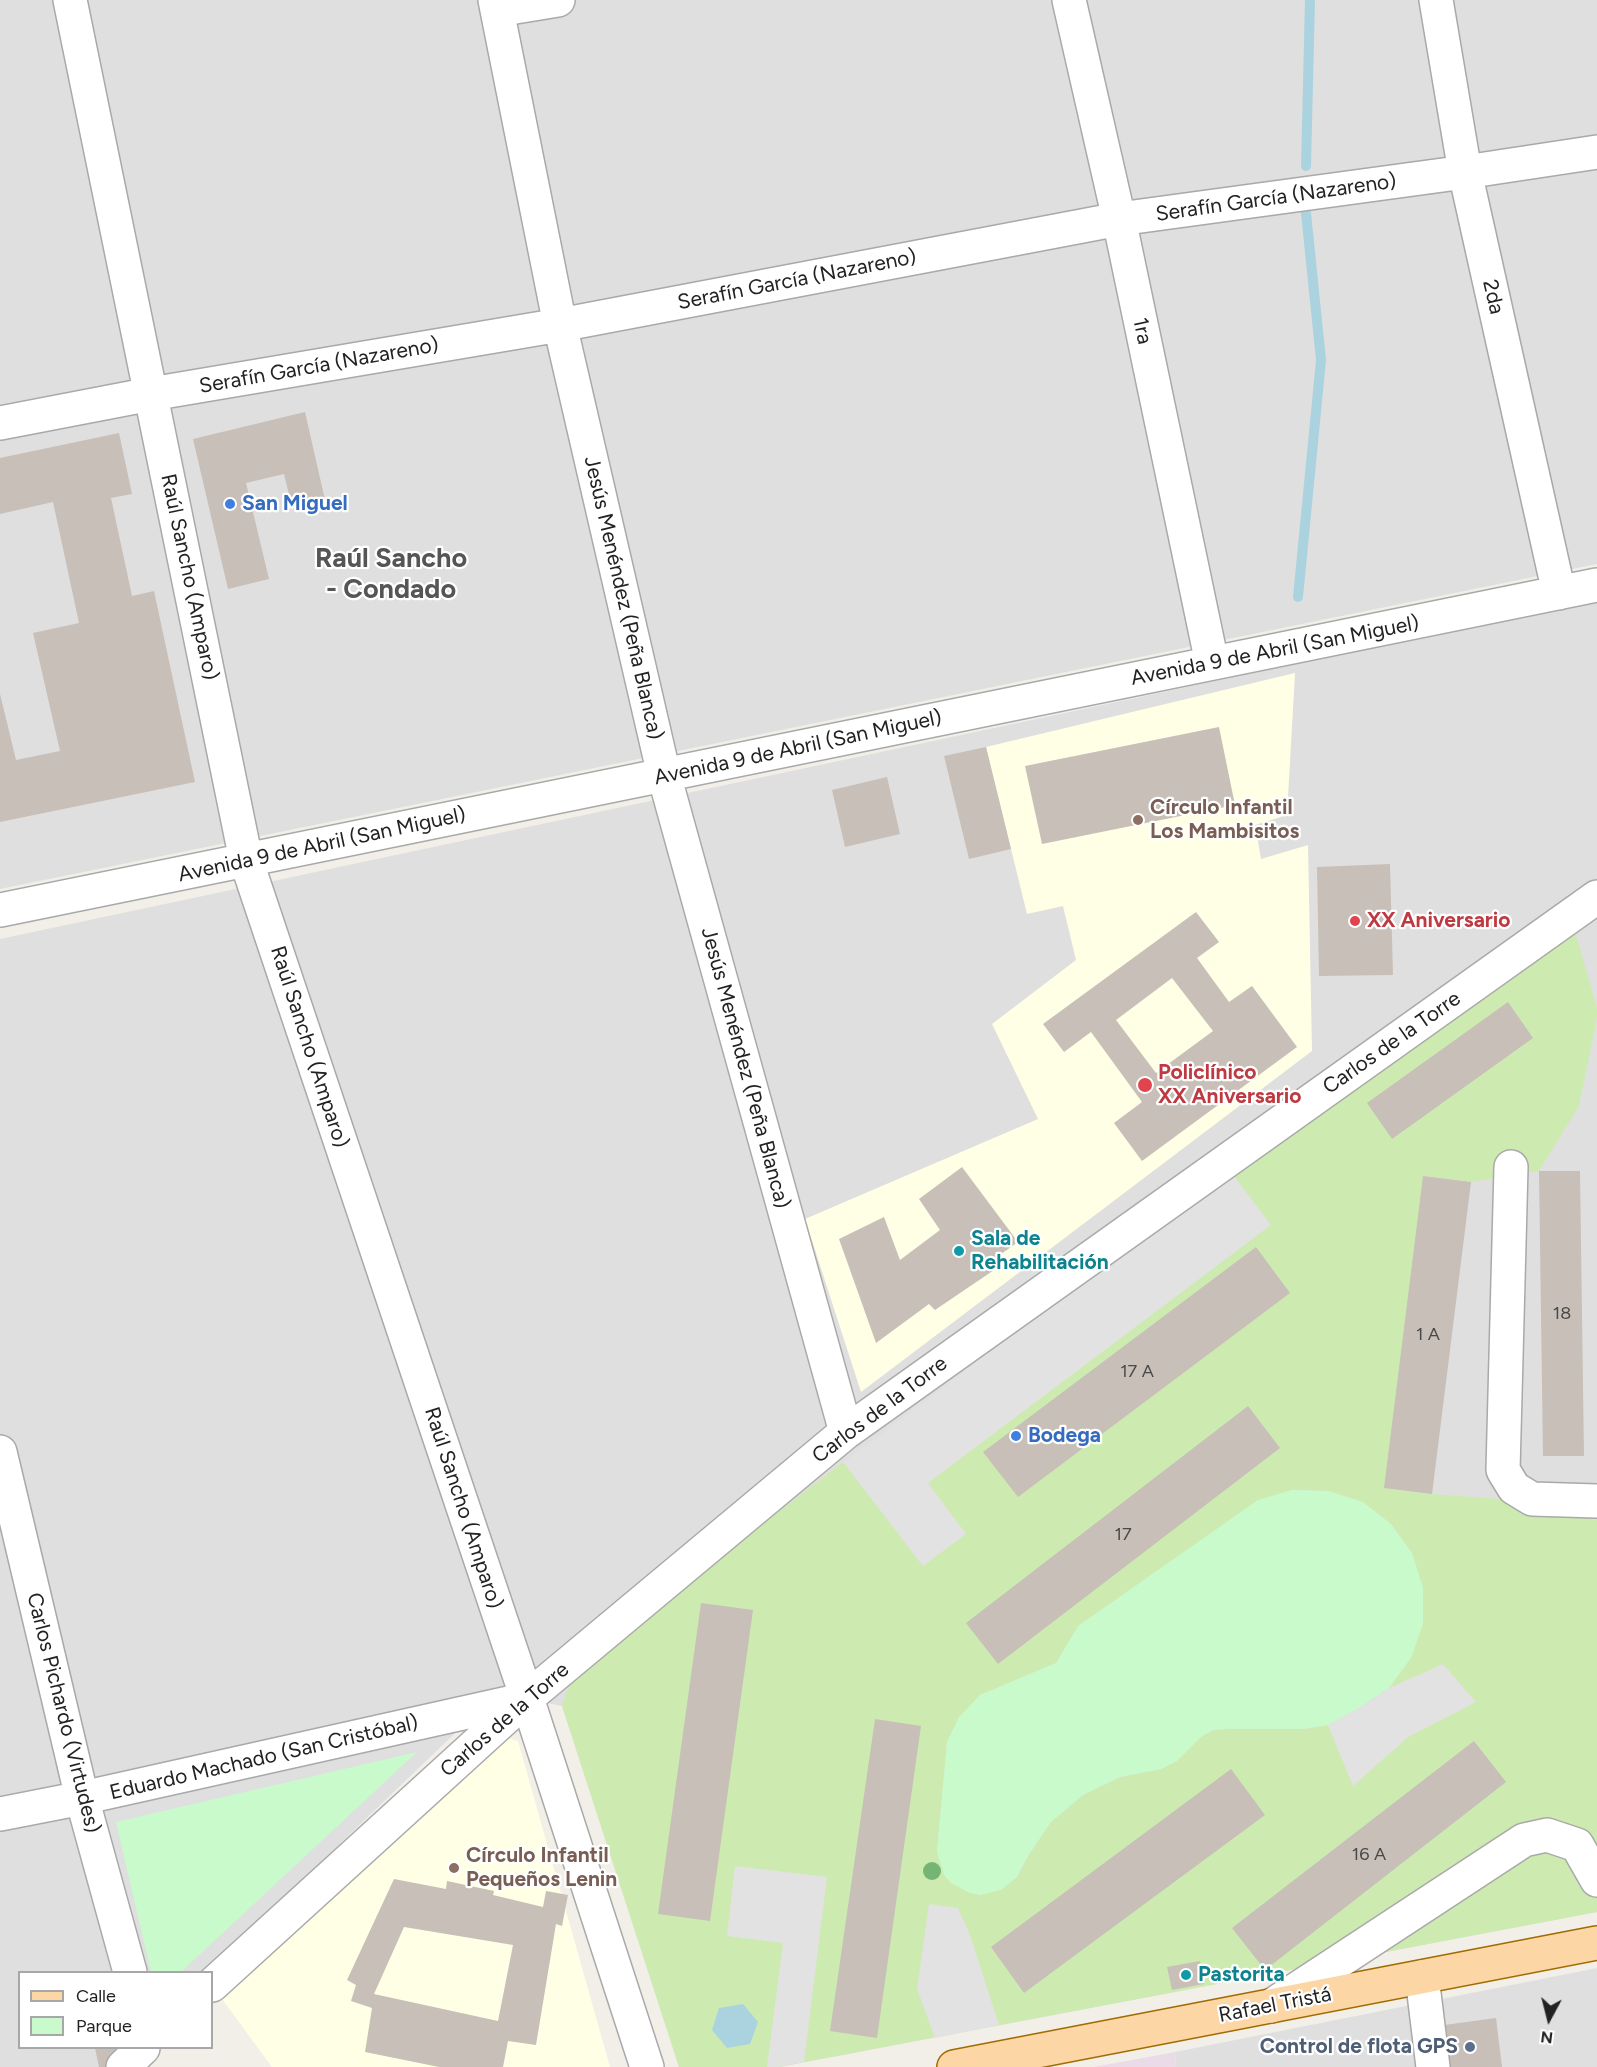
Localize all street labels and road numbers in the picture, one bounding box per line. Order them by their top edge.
street label: Serafín García (Nazareno) [1154,169,1398,227]
street label: Serafín García (Nazareno) [675,244,919,316]
street label: 2da [1477,277,1509,317]
street label: 1ra [1127,315,1157,347]
street label: Serafín García (Nazareno) [197,333,441,399]
street label: Jesús Menéndez (Peña Blanca) [578,454,668,742]
street label: Raúl Sancho (Amparo) [155,472,223,682]
street label: Avenida 9 de Abril (San Miguel) [1129,611,1421,691]
street label: Avenida 9 de Abril (San Miguel) [652,705,944,791]
street label: Avenida 9 de Abril (San Miguel) [176,802,468,888]
street label: Jesús Menéndez (Peña Blanca) [695,925,795,1211]
street label: Raúl Sancho (Amparo) [265,943,353,1151]
street label: Carlos de la Torre [1318,986,1466,1100]
street label: Carlos de la Torre [808,1351,952,1469]
street label: Raúl Sancho (Amparo) [419,1404,507,1612]
street label: Carlos Pichardo (Virtudes) [21,1590,105,1836]
street label: Carlos de la Torre [435,1657,575,1783]
street label: Eduardo Machado (San Cristóbal) [107,1710,421,1806]
street label: Rafael Tristá [1216,1982,1334,2028]

